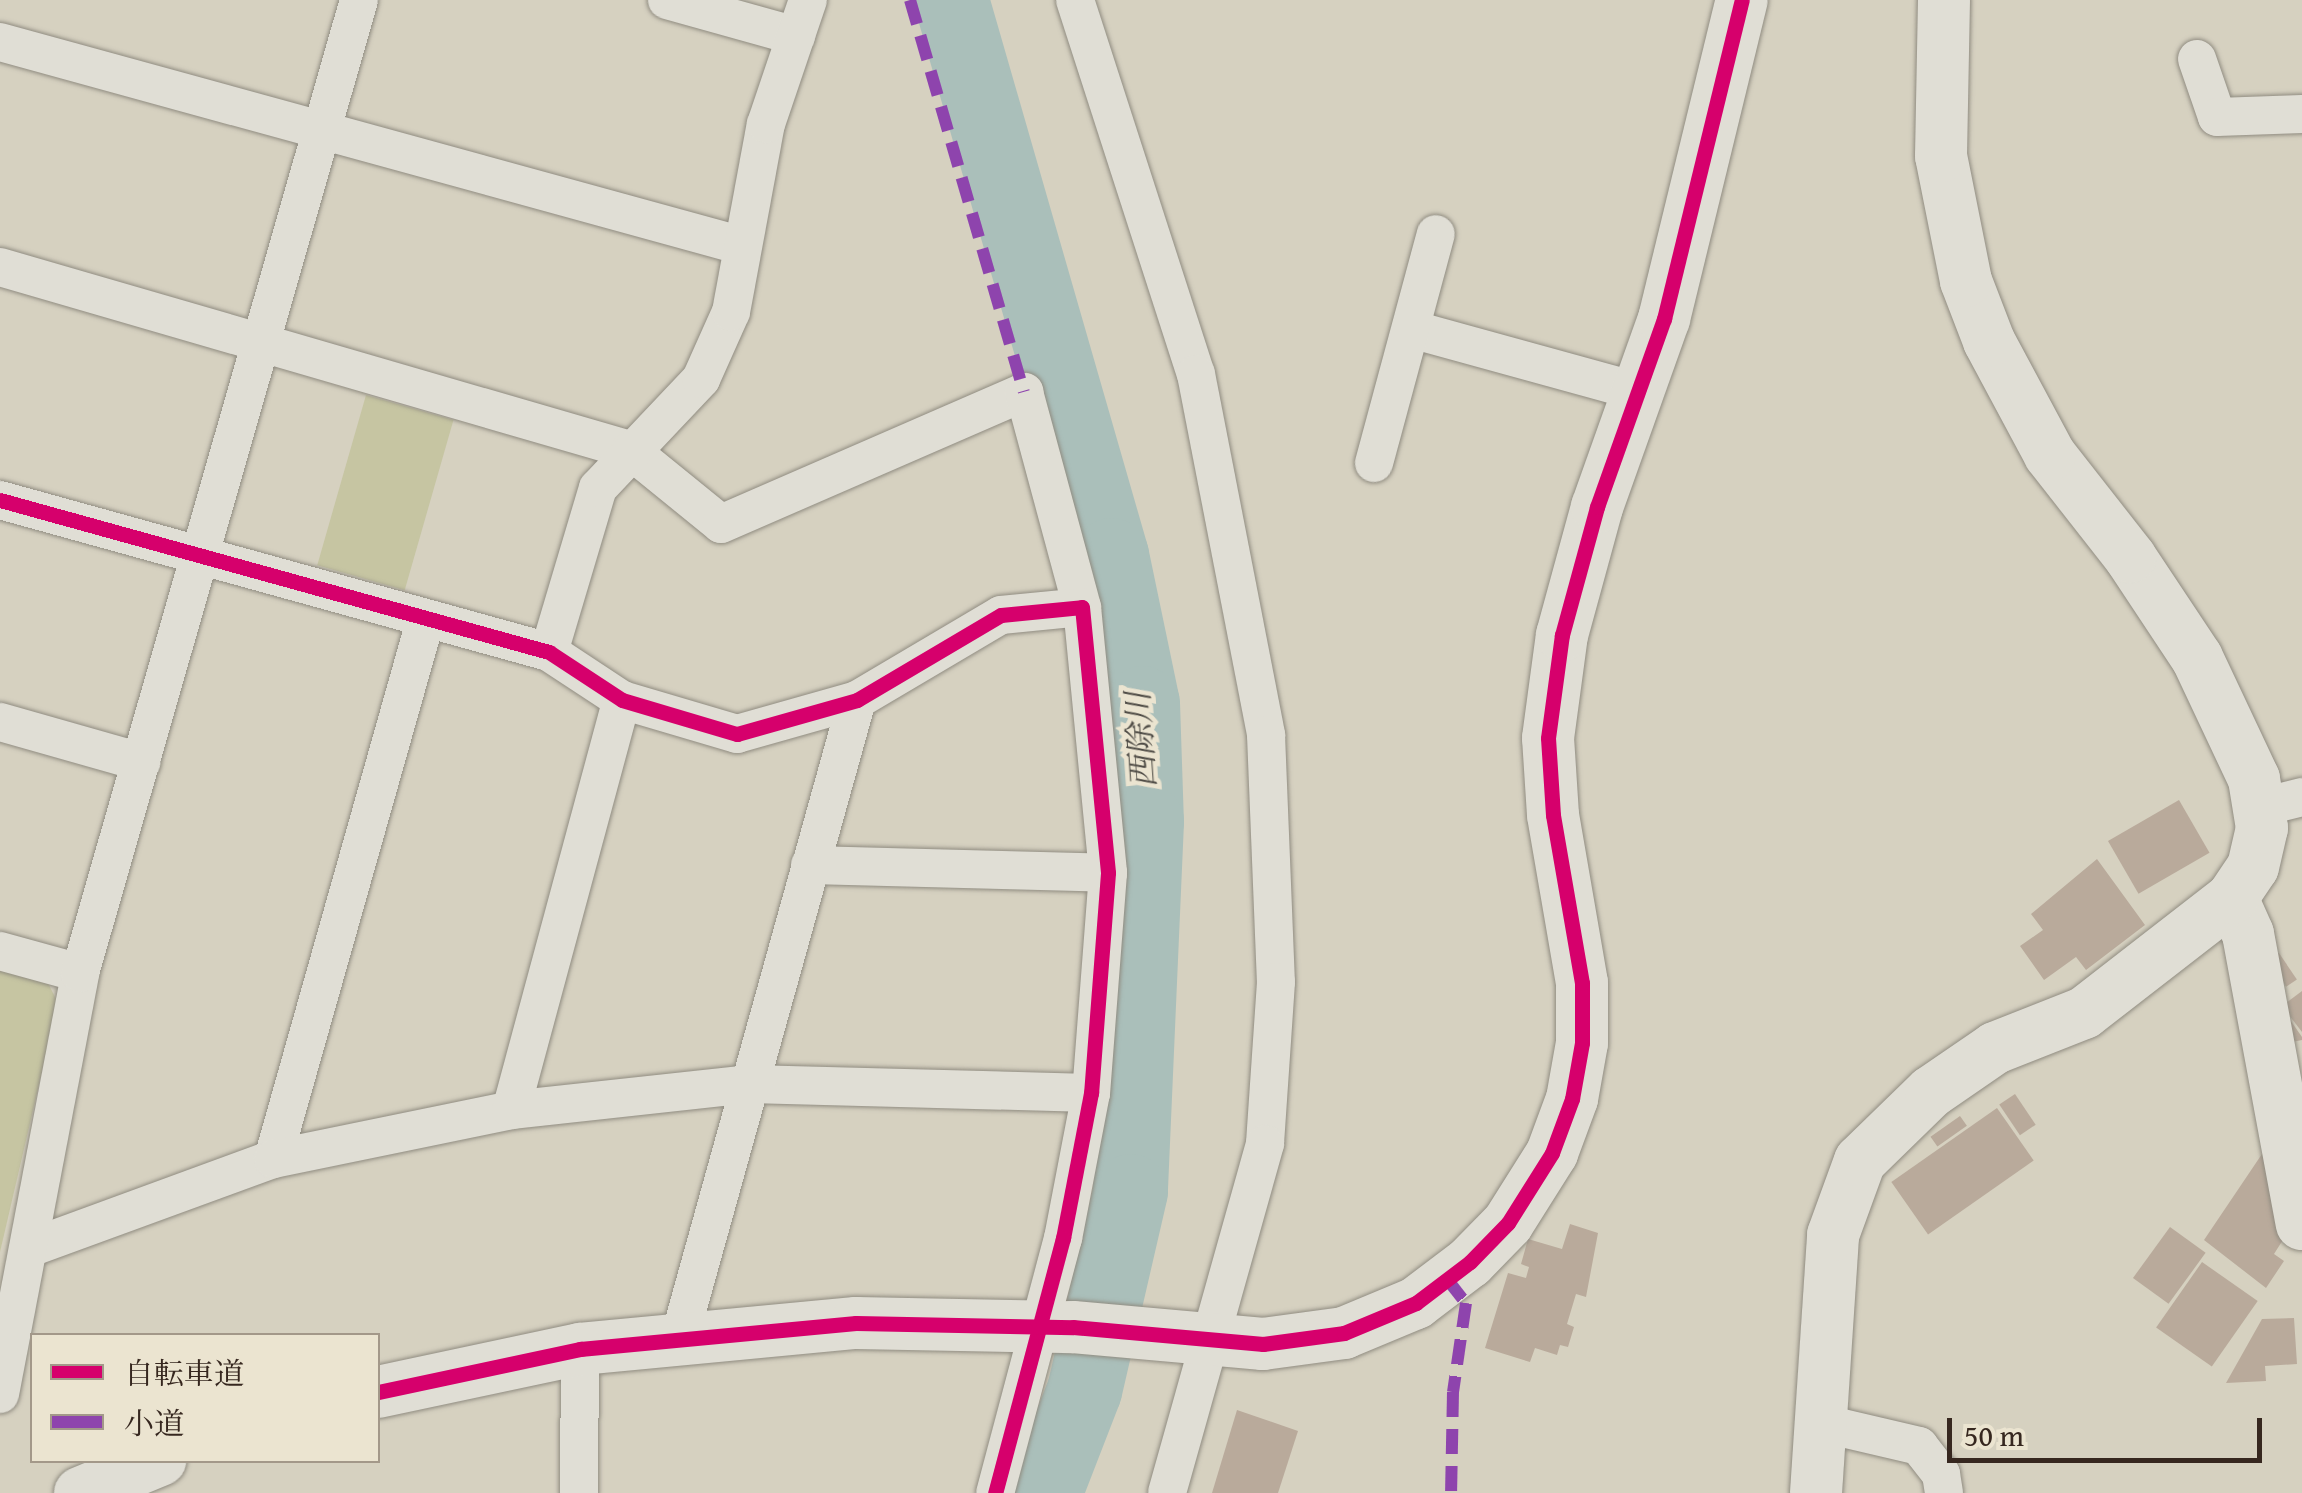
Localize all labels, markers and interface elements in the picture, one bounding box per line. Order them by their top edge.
water label: 西除川 [1118,691,1164,789]
legend [30,1333,380,1463]
text: 自転車道 [124,1351,244,1395]
scale bar [1952,1398,2267,1460]
text: 小道 [124,1401,184,1445]
text: 50 m [1964,1413,2024,1457]

